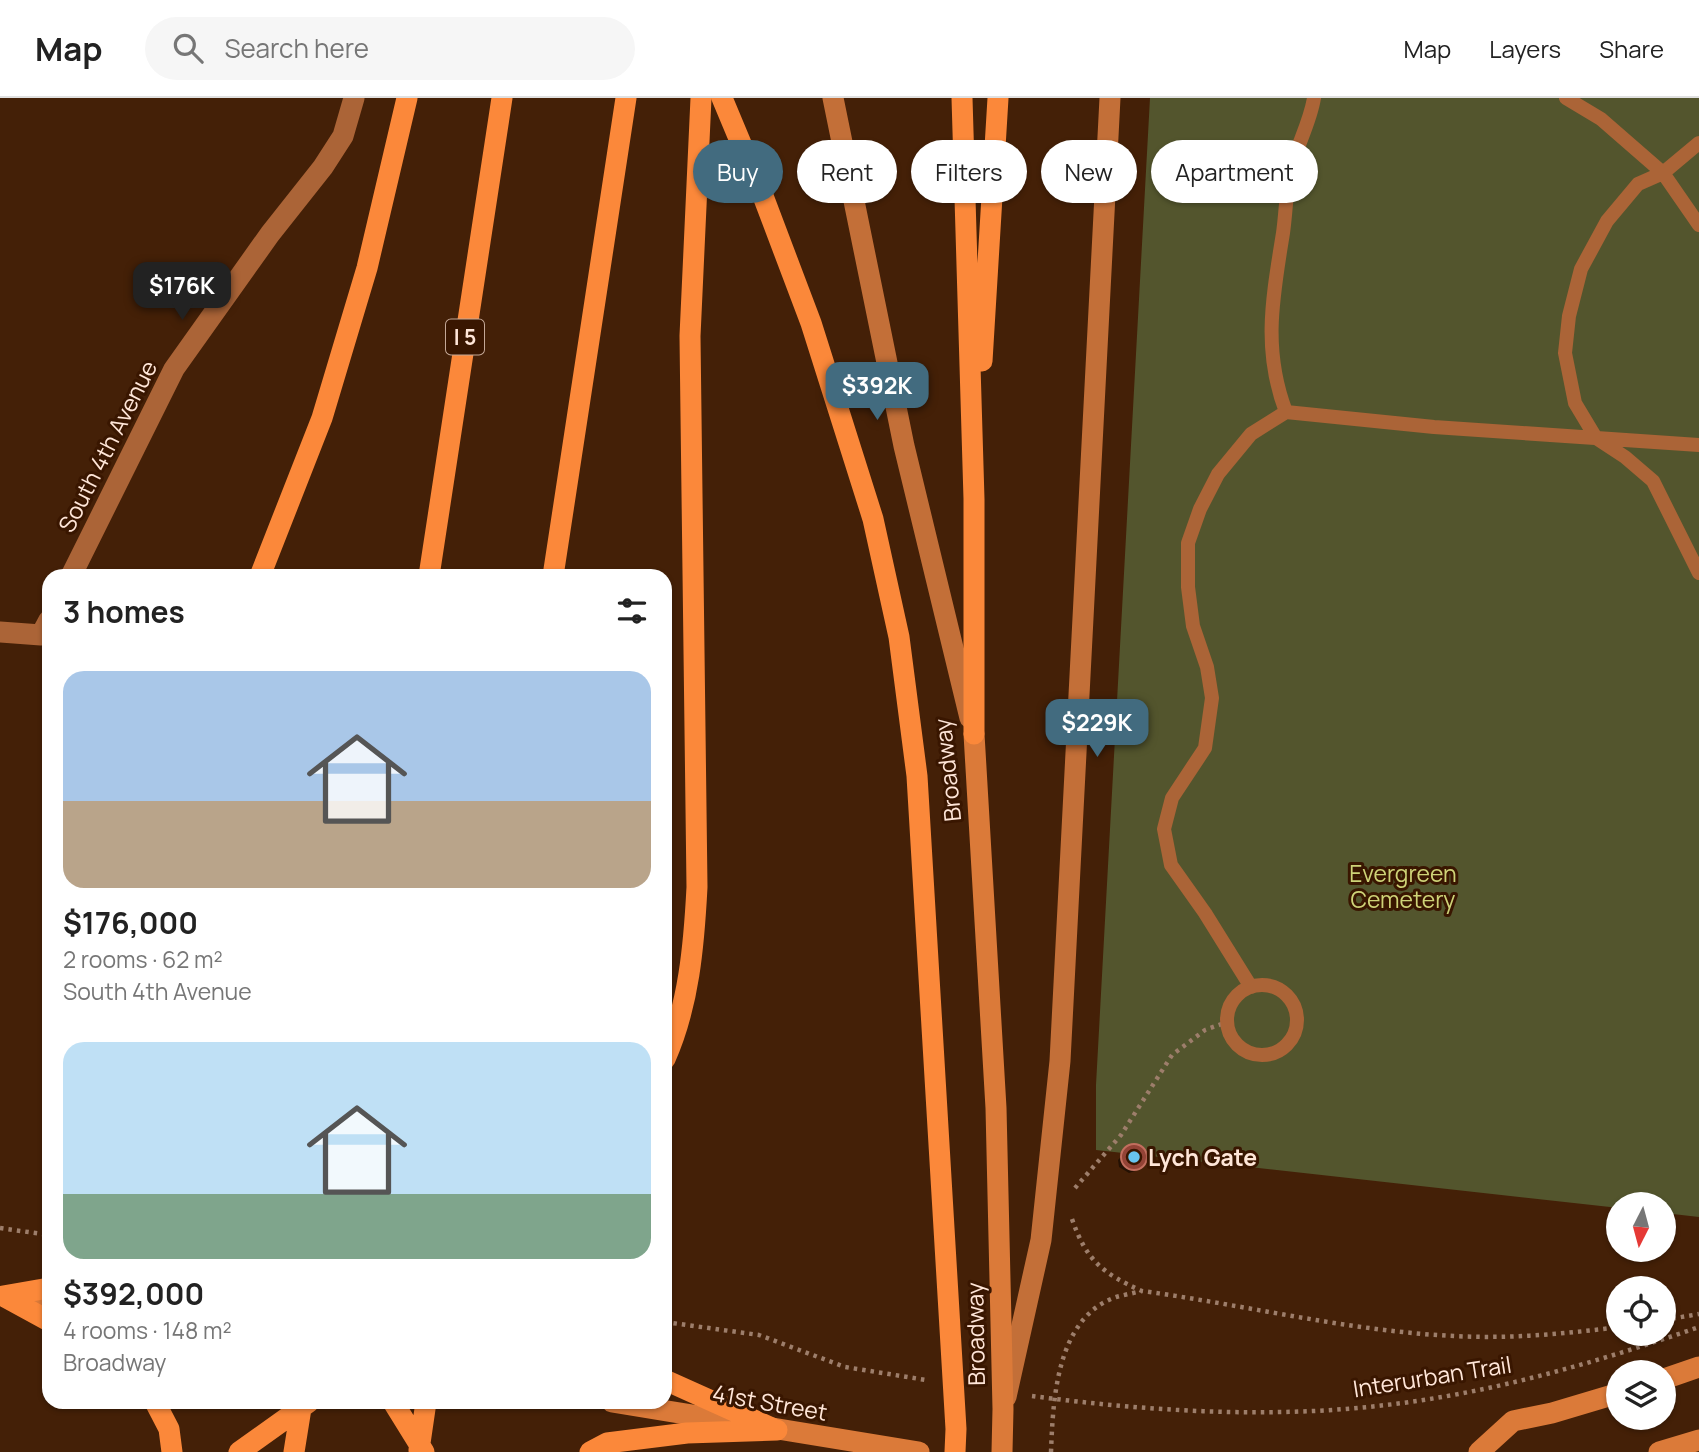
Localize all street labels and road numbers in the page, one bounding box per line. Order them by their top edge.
road number: I 5 [446,320,484,354]
street label: South 4th Avenue [50,355,164,537]
street label: Broadway [926,717,968,823]
street label: Broadway [958,1282,992,1386]
street label: Interurban Trail [1350,1348,1514,1404]
street label: 41st Street [710,1376,830,1428]

